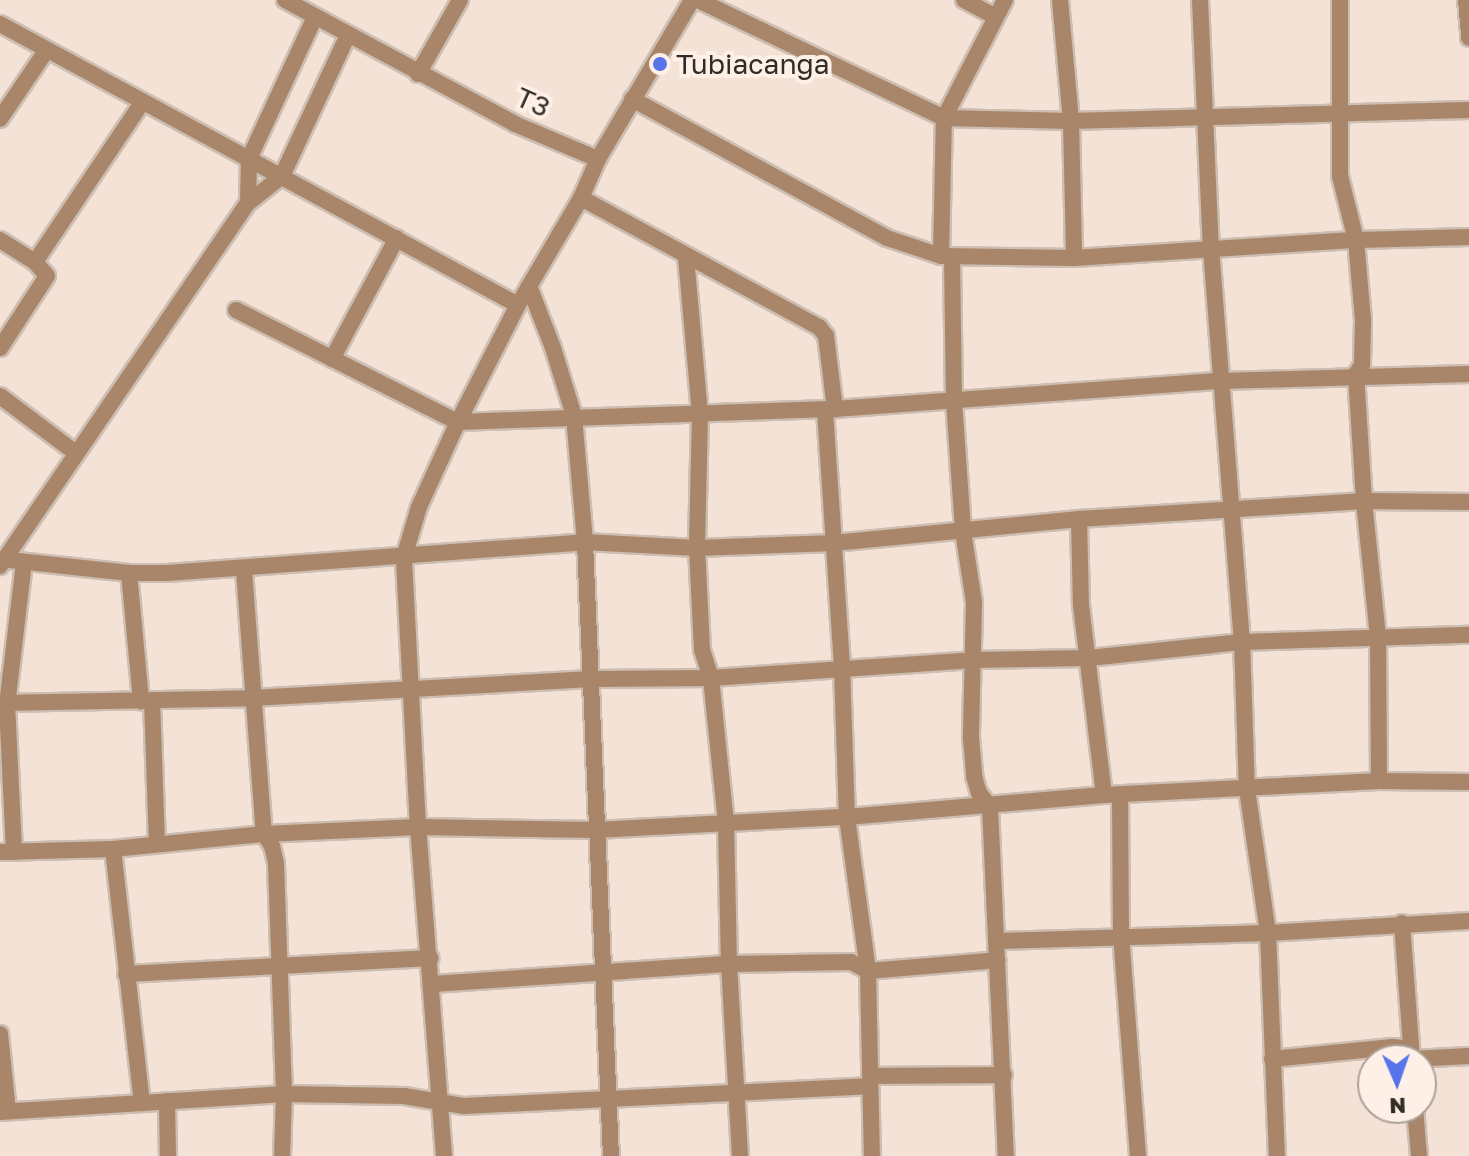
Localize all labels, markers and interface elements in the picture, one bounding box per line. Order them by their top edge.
place label: Tubiacanga [676,47,830,81]
marker: Tubiacanga [651,55,669,73]
street label: T3 [511,80,555,124]
north arrow [1357,1044,1437,1124]
text: N [1389,1093,1407,1120]

